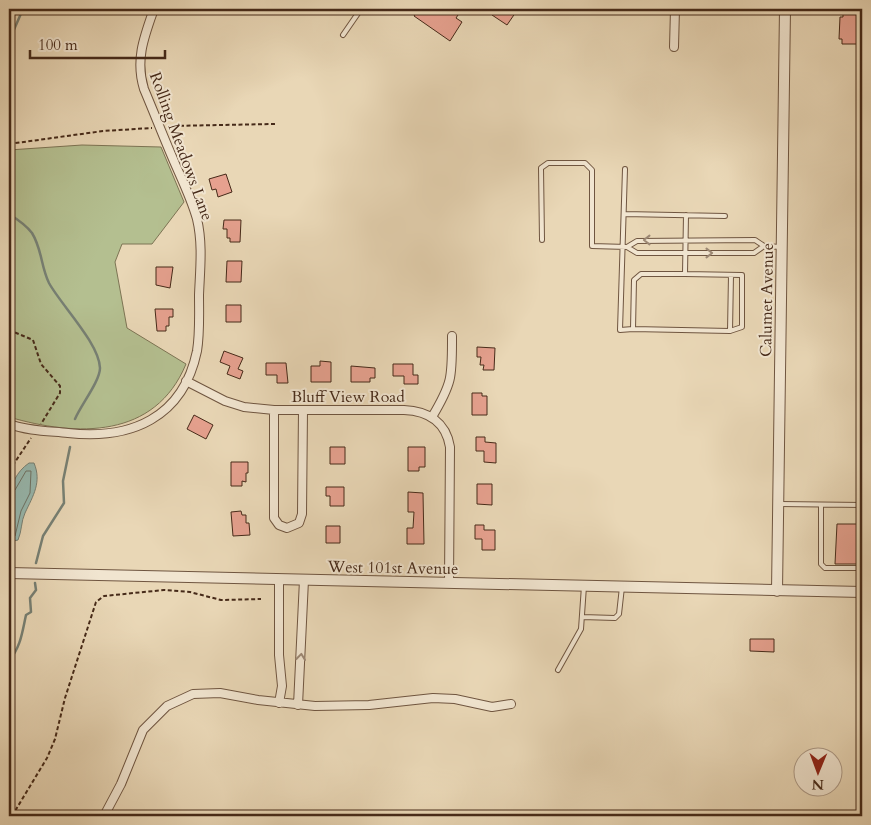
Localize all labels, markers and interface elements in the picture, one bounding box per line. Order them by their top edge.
scale bar [30,28,165,60]
text: 100 m [38,35,78,55]
street label: Rolling Meadows Lane [144,69,218,224]
one-way arrow [643,235,651,246]
street label: Calumet Avenue [755,243,779,357]
one-way arrow [705,248,713,258]
street label: Bluff View Road [291,386,405,408]
street label: West 101st Avenue [326,556,459,580]
one-way arrow [295,652,306,660]
north arrow [794,748,844,798]
text: N [812,775,824,794]

